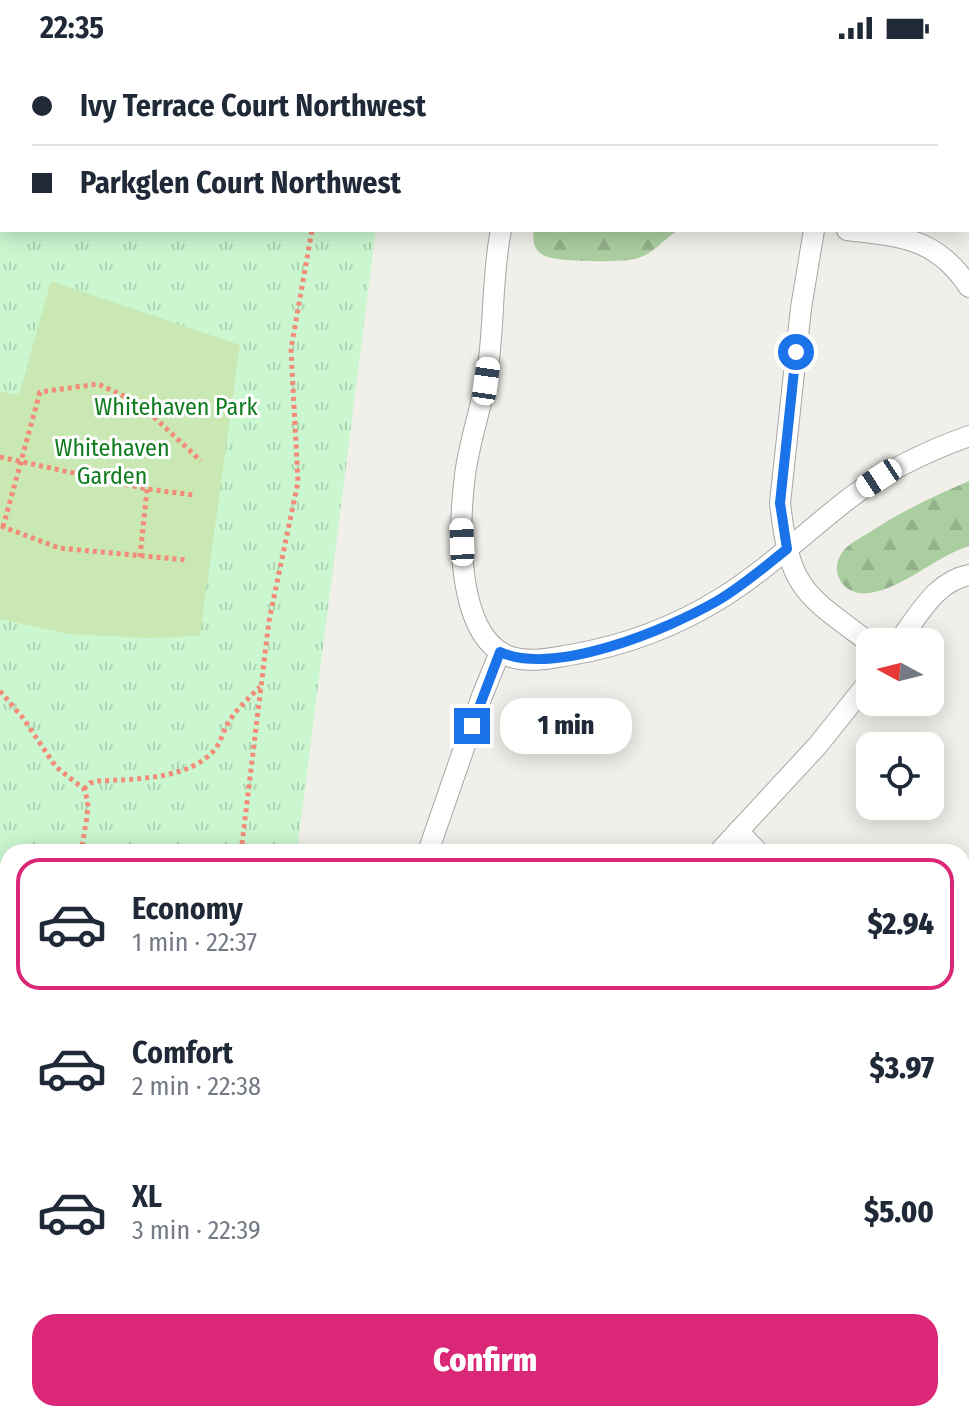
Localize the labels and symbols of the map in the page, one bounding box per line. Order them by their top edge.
route start [778,334,814,370]
car [471,356,501,406]
park label: Whitehaven Park [94,393,259,421]
park label: Whitehaven Garden [54,434,170,490]
car [852,455,906,501]
car [449,518,475,566]
north arrow [856,628,944,716]
callout: 1 min [500,698,632,754]
route end [454,708,490,744]

